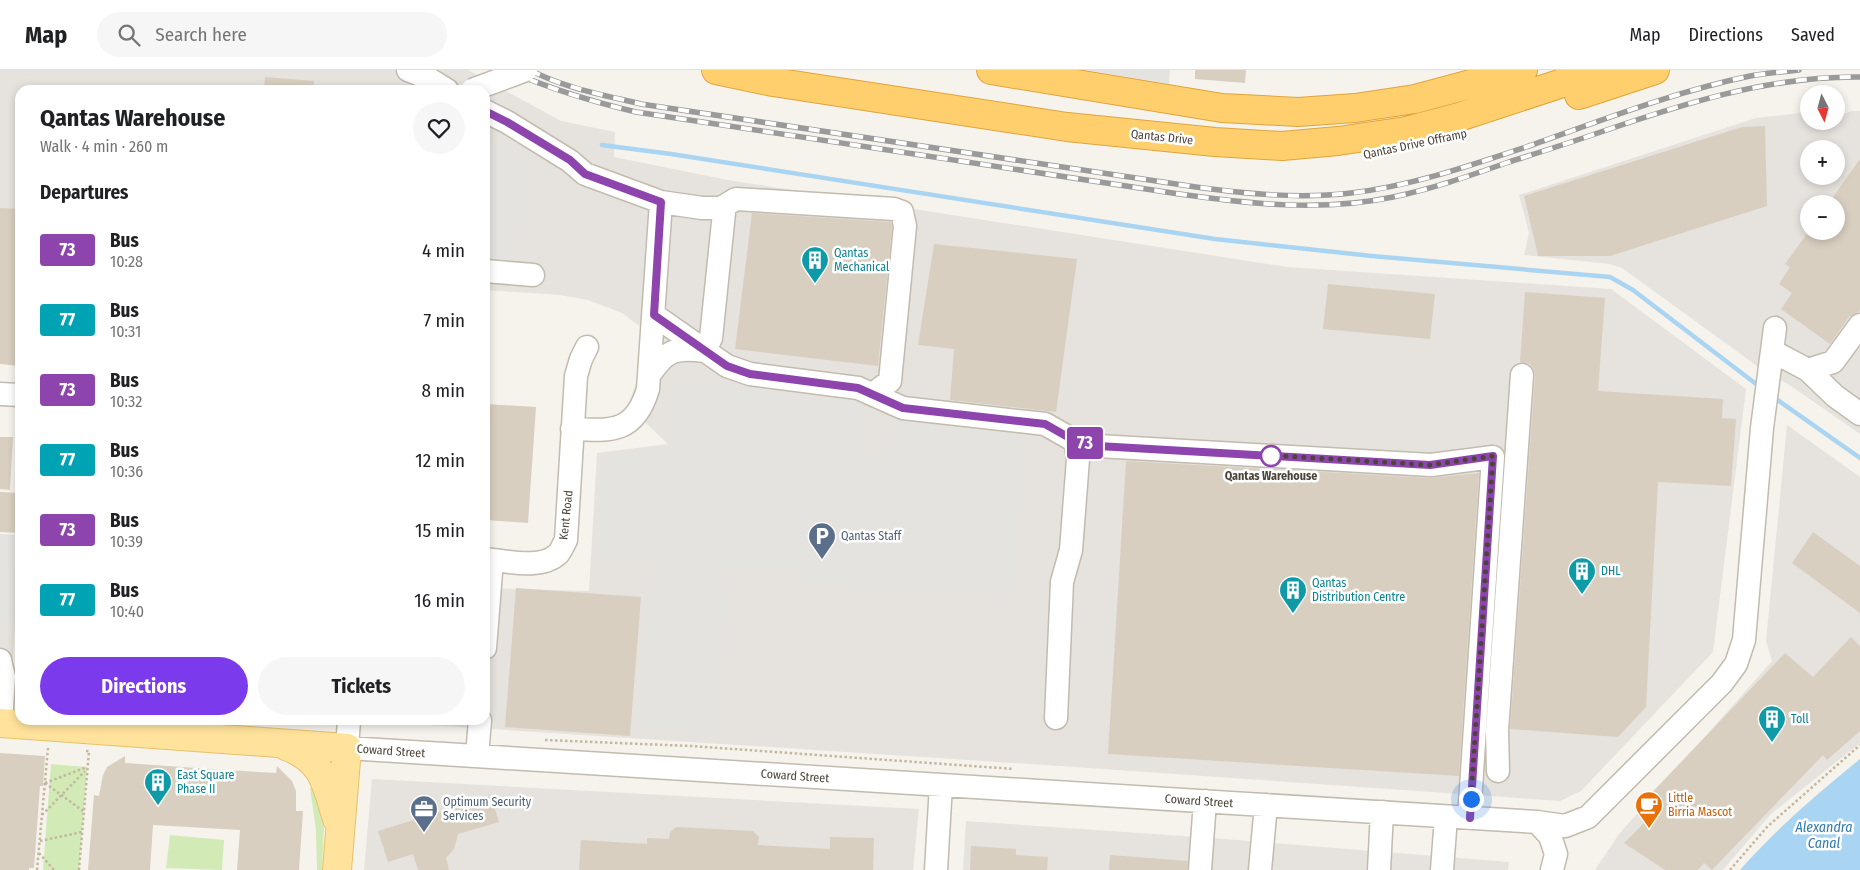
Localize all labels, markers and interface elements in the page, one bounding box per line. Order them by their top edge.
search box [97,12,447,57]
text: Map [25,21,67,49]
icon: search [115,21,143,49]
text: Search here [155,23,247,46]
text: Map [1629,24,1661,46]
text: Directions [1689,24,1763,46]
text: Saved [1791,24,1835,46]
north arrow [1800,85,1845,130]
map controls [1800,85,1845,240]
button: heart [413,102,465,154]
text: Qantas Warehouse [40,104,225,132]
street label: Qantas Drive Offramp [1362,126,1468,162]
street label: Qantas Drive [1130,127,1194,147]
text: Walk · 4 min · 260 m [40,137,168,156]
button: + [1800,140,1845,185]
text: Departures [40,181,128,204]
button: − [1800,195,1845,240]
text: Bus [110,229,139,252]
text: 73 [59,239,76,261]
text: 4 min [422,239,465,262]
building icon: Qantas Mechanical [800,245,830,284]
place label: Qantas Mechanical [834,246,889,274]
text: 10:28 [110,252,143,271]
text: Bus [110,299,139,322]
text: 77 [60,309,75,331]
text: 7 min [423,309,465,332]
text: 10:31 [110,322,141,341]
text: Bus [110,369,139,392]
text: 73 [59,379,76,401]
text: 8 min [422,379,465,402]
text: 10:32 [110,392,142,411]
line badge: 73 [1062,427,1108,459]
text: 73 [1077,432,1093,454]
text: Bus [110,439,139,462]
marker: Qantas Warehouse [1260,445,1282,467]
text: 77 [60,449,75,471]
text: 12 min [415,449,465,472]
text: 10:36 [110,462,143,481]
place label: Qantas Warehouse [1225,469,1317,483]
street label: Kent Road [556,489,576,541]
text: Bus [110,509,139,532]
text: 73 [59,519,76,541]
text: 15 min [415,519,465,542]
parking icon: Qantas Staff [807,521,837,560]
place label: Qantas Staff [841,529,903,543]
text: 10:39 [110,532,143,551]
building icon: DHL [1567,556,1597,595]
place label: DHL [1601,564,1621,578]
building icon: Qantas Distribution Centre [1278,575,1308,614]
place label: Qantas Distribution Centre [1312,576,1405,604]
text: Bus [110,579,139,602]
text: 77 [60,589,75,611]
text: 16 min [414,589,465,612]
text: 10:40 [110,602,144,621]
button: Directions [40,657,248,715]
button: Tickets [258,657,465,715]
building icon: Toll [1757,704,1787,743]
place label: Toll [1791,712,1809,726]
street label: Coward Street [356,742,426,760]
building icon: East Square Phase II [143,767,173,806]
street label: Coward Street [760,767,830,785]
place label: East Square Phase II [177,768,235,796]
your location [1459,787,1484,812]
cafe icon: Little Birria Mascot [1634,790,1664,829]
place label: Little Birria Mascot [1668,791,1732,819]
street label: Coward Street [1164,792,1234,810]
office icon: Optimum Security Services [409,794,439,833]
place label: Optimum Security Services [443,795,532,823]
water label: Alexandra Canal [1794,819,1853,852]

